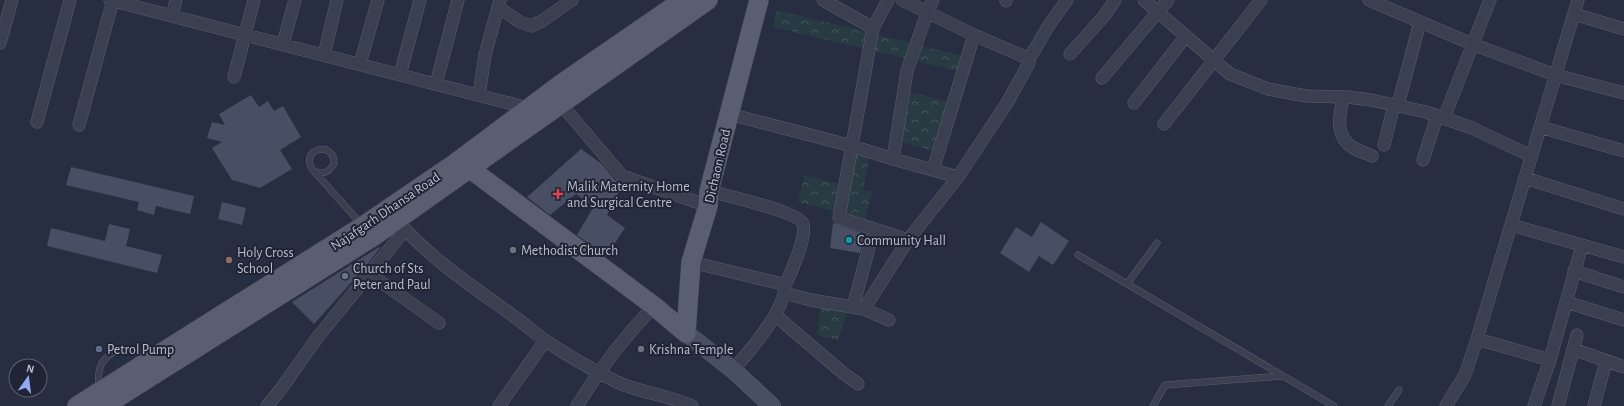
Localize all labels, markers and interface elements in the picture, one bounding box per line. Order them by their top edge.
street label: Dichaon Road [703,128,733,205]
street label: Najafgarh Dhansa Road [328,170,443,254]
place label: Malik Maternity Home and Surgical Centre [567,180,690,210]
marker: Malik Maternity Home and Surgical Centre [552,188,564,200]
place label: Community Hall [857,234,946,248]
marker: Community Hall [844,235,854,245]
place label: Methodist Church [521,244,618,258]
marker: Methodist Church [508,245,518,255]
place label: Holy Cross School [237,246,294,276]
marker: Holy Cross School [224,255,234,265]
place label: Church of Sts Peter and Paul [353,262,431,292]
marker: Church of Sts Peter and Paul [340,271,350,281]
place label: Petrol Pump [107,343,174,357]
place label: Krishna Temple [649,343,733,357]
marker: Petrol Pump [94,344,104,354]
marker: Krishna Temple [636,344,646,354]
north arrow [8,358,48,398]
text: N [25,363,35,375]

